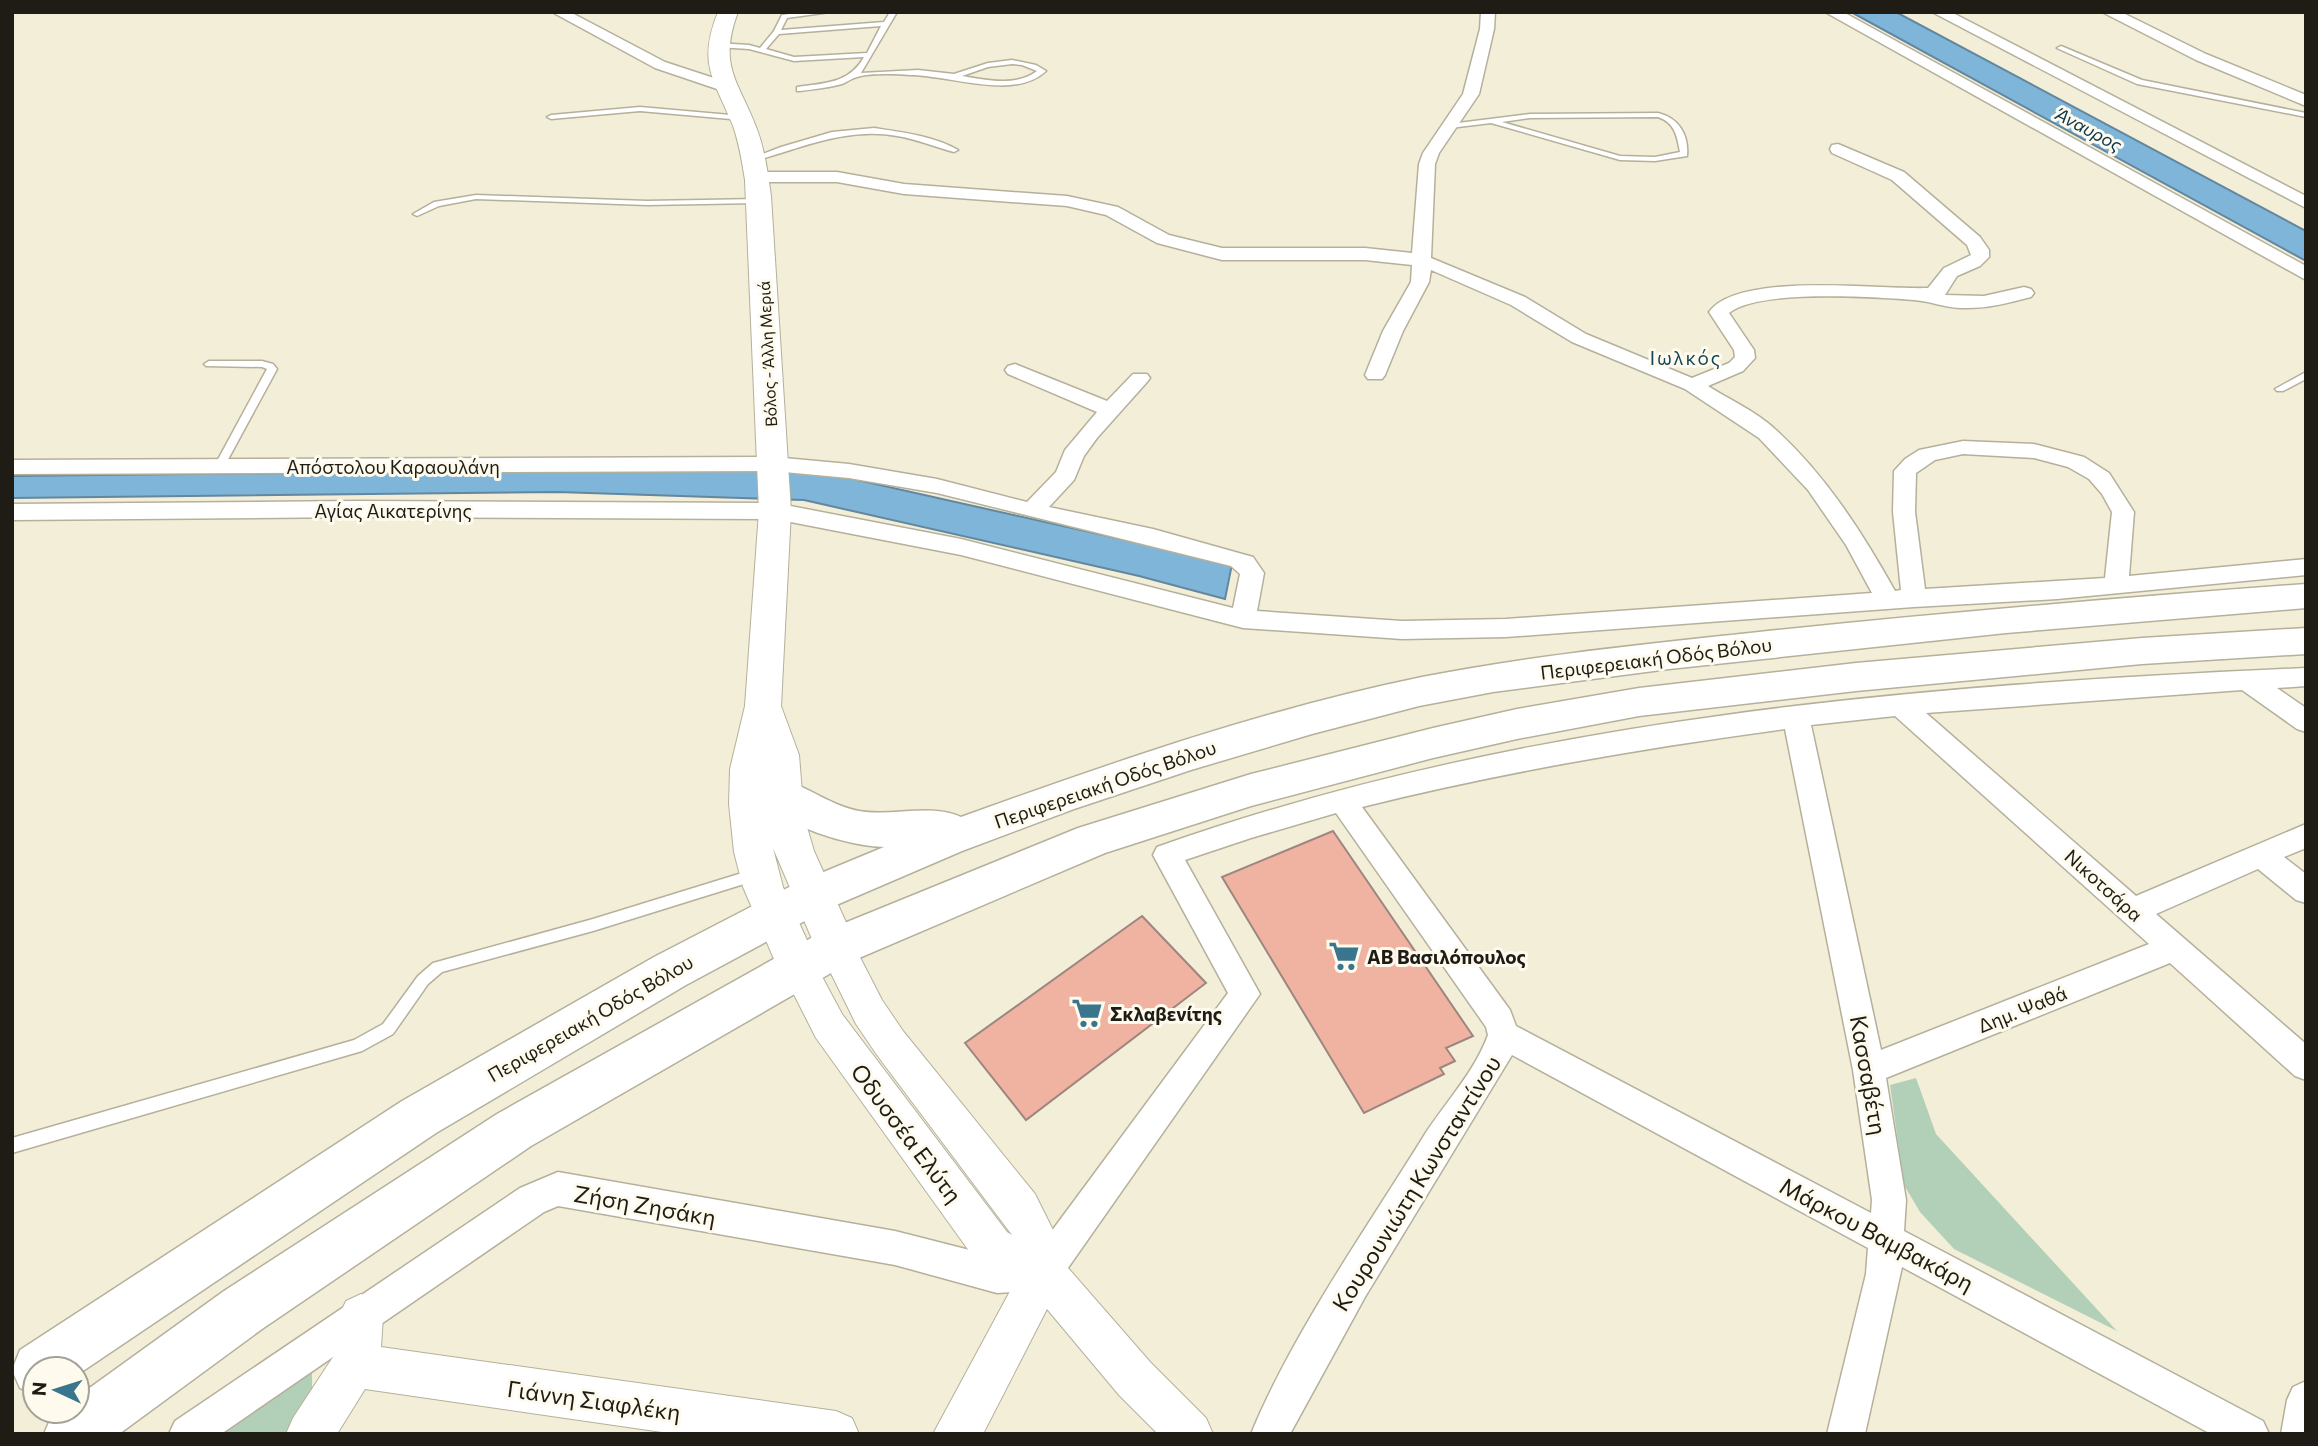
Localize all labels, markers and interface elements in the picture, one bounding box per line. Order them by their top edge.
water label: Άναυρος [2051,102,2126,156]
street label: Βόλος - Άλλη Μεριά [754,281,780,427]
district label: Ιωλκός [1650,346,1722,369]
street label: Απόστολου Καραουλάνη [286,455,500,478]
street label: Αγίας Αικατερίνης [314,499,472,522]
street label: Περιφερειακή Οδός Βόλου [1539,632,1773,684]
street label: Περιφερειακή Οδός Βόλου [991,735,1219,833]
street label: Νικοτσάρα [2060,844,2148,926]
supermarket icon: ΑΒ Βασιλόπουλος [1327,939,1361,973]
place label: ΑΒ Βασιλόπουλος [1367,945,1526,968]
street label: Περιφερειακή Οδός Βόλου [483,950,697,1086]
street label: Δημ. Ψαθά [1974,981,2070,1037]
supermarket icon: Σκλαβενίτης [1070,996,1104,1030]
place label: Σκλαβενίτης [1110,1002,1222,1025]
street label: Κασσαβέτη [1845,1013,1893,1137]
street label: Κουρουνιώτη Κωνσταντίνου [1326,1050,1506,1316]
street label: Οδυσσέα Ελύτη [846,1058,968,1208]
street label: Μάρκου Βαμβακάρη [1775,1171,1979,1297]
street label: Ζήση Ζησάκη [572,1179,718,1231]
north arrow [21,1355,91,1425]
street label: Γιάννη Σιαφλέκη [506,1374,682,1426]
text: N [27,1381,51,1397]

